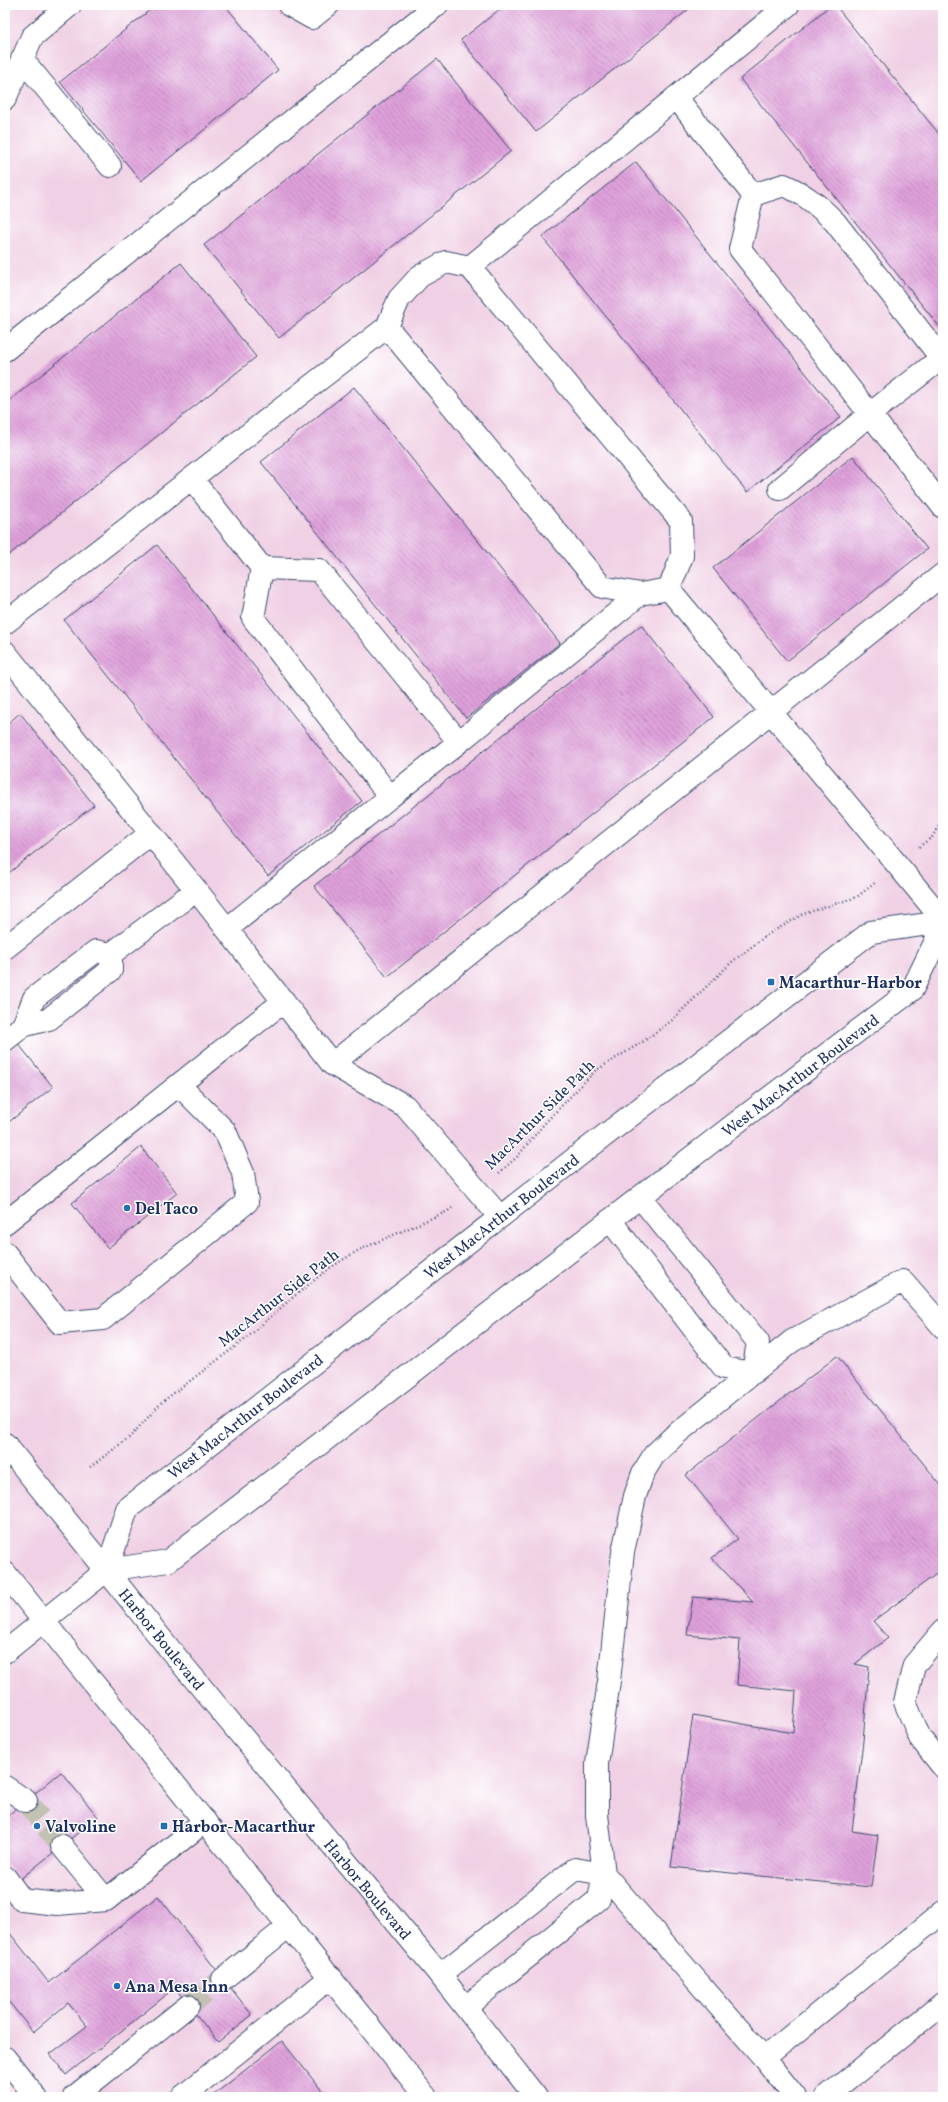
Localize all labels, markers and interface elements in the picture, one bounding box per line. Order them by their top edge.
place label: Macarthur-Harbor [779,973,922,995]
marker: Macarthur-Harbor [766,977,776,987]
street label: West MacArthur Boulevard [718,1010,884,1143]
street label: MacArthur Side Path [480,1055,600,1175]
street label: West MacArthur Boulevard [420,1150,585,1285]
place label: Del Taco [135,1199,198,1221]
marker: Del Taco [122,1203,132,1213]
street label: MacArthur Side Path [214,1244,344,1353]
street label: West MacArthur Boulevard [164,1350,329,1485]
street label: Harbor Boulevard [112,1584,209,1696]
place label: Valvoline [45,1817,116,1839]
place label: Harbor-Macarthur [172,1817,315,1839]
marker: Valvoline [32,1821,42,1831]
marker: Harbor-Macarthur [159,1821,169,1831]
street label: Harbor Boulevard [318,1835,415,1946]
place label: Ana Mesa Inn [125,1977,229,1999]
marker: Ana Mesa Inn [112,1981,122,1991]

